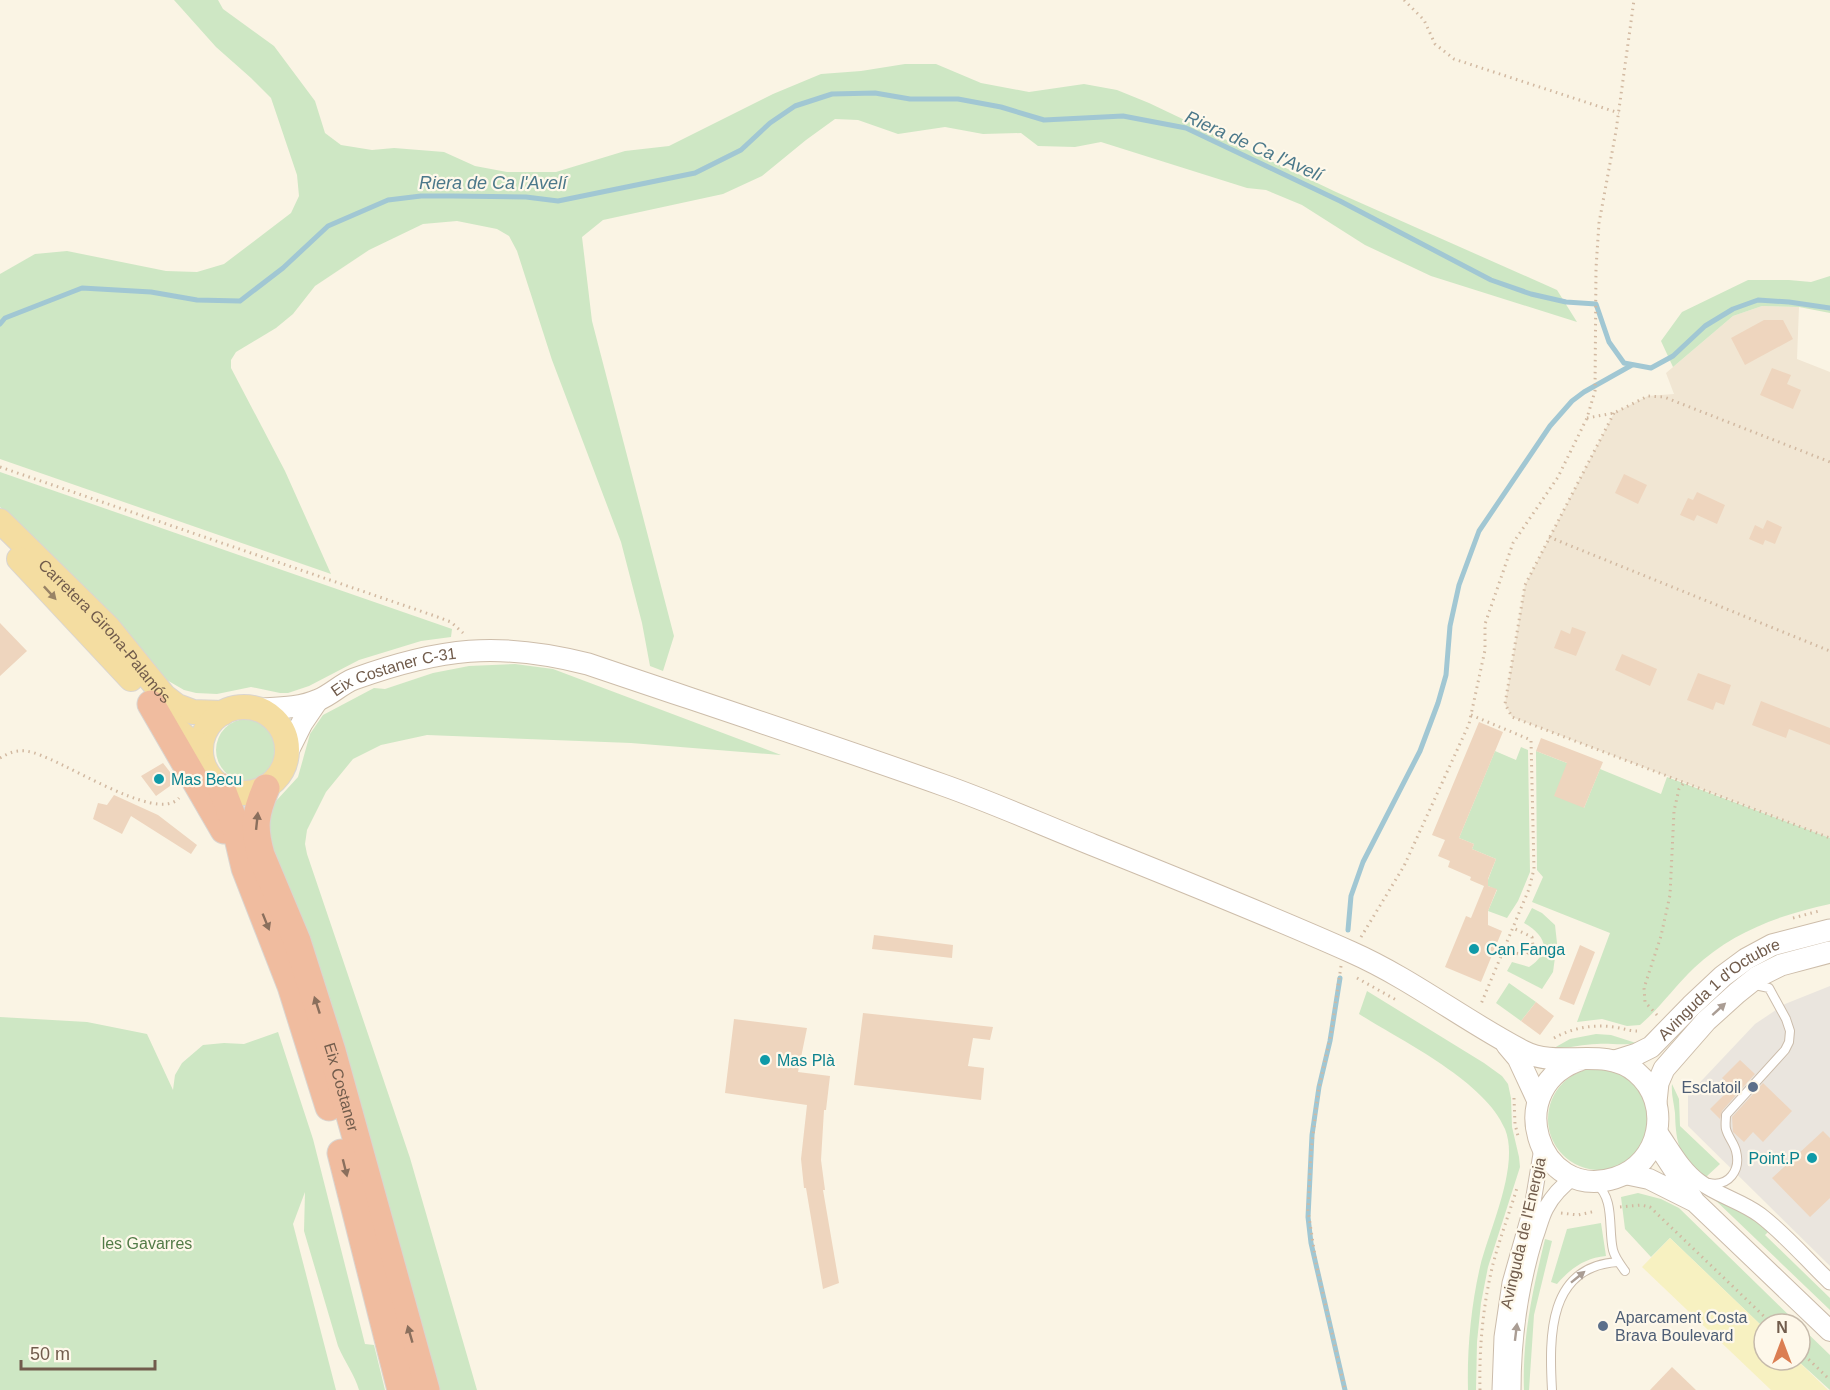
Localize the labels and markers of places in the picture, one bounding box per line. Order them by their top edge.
place label: Mas Becu [171,771,242,788]
marker: Mas Becu [152,772,166,786]
place label: Can Fanga [1486,941,1565,958]
marker: Can Fanga [1467,942,1481,956]
place label: Mas Plà [777,1052,835,1069]
marker: Mas Plà [758,1053,772,1067]
place label: Esclatoil [1681,1079,1741,1096]
marker: Esclatoil [1746,1080,1760,1094]
place label: Point.P [1748,1150,1800,1167]
marker: Point.P [1805,1151,1819,1165]
place label: Aparcament Costa Brava Boulevard [1615,1309,1748,1344]
marker: Aparcament Costa Brava Boulevard [1596,1319,1610,1333]

